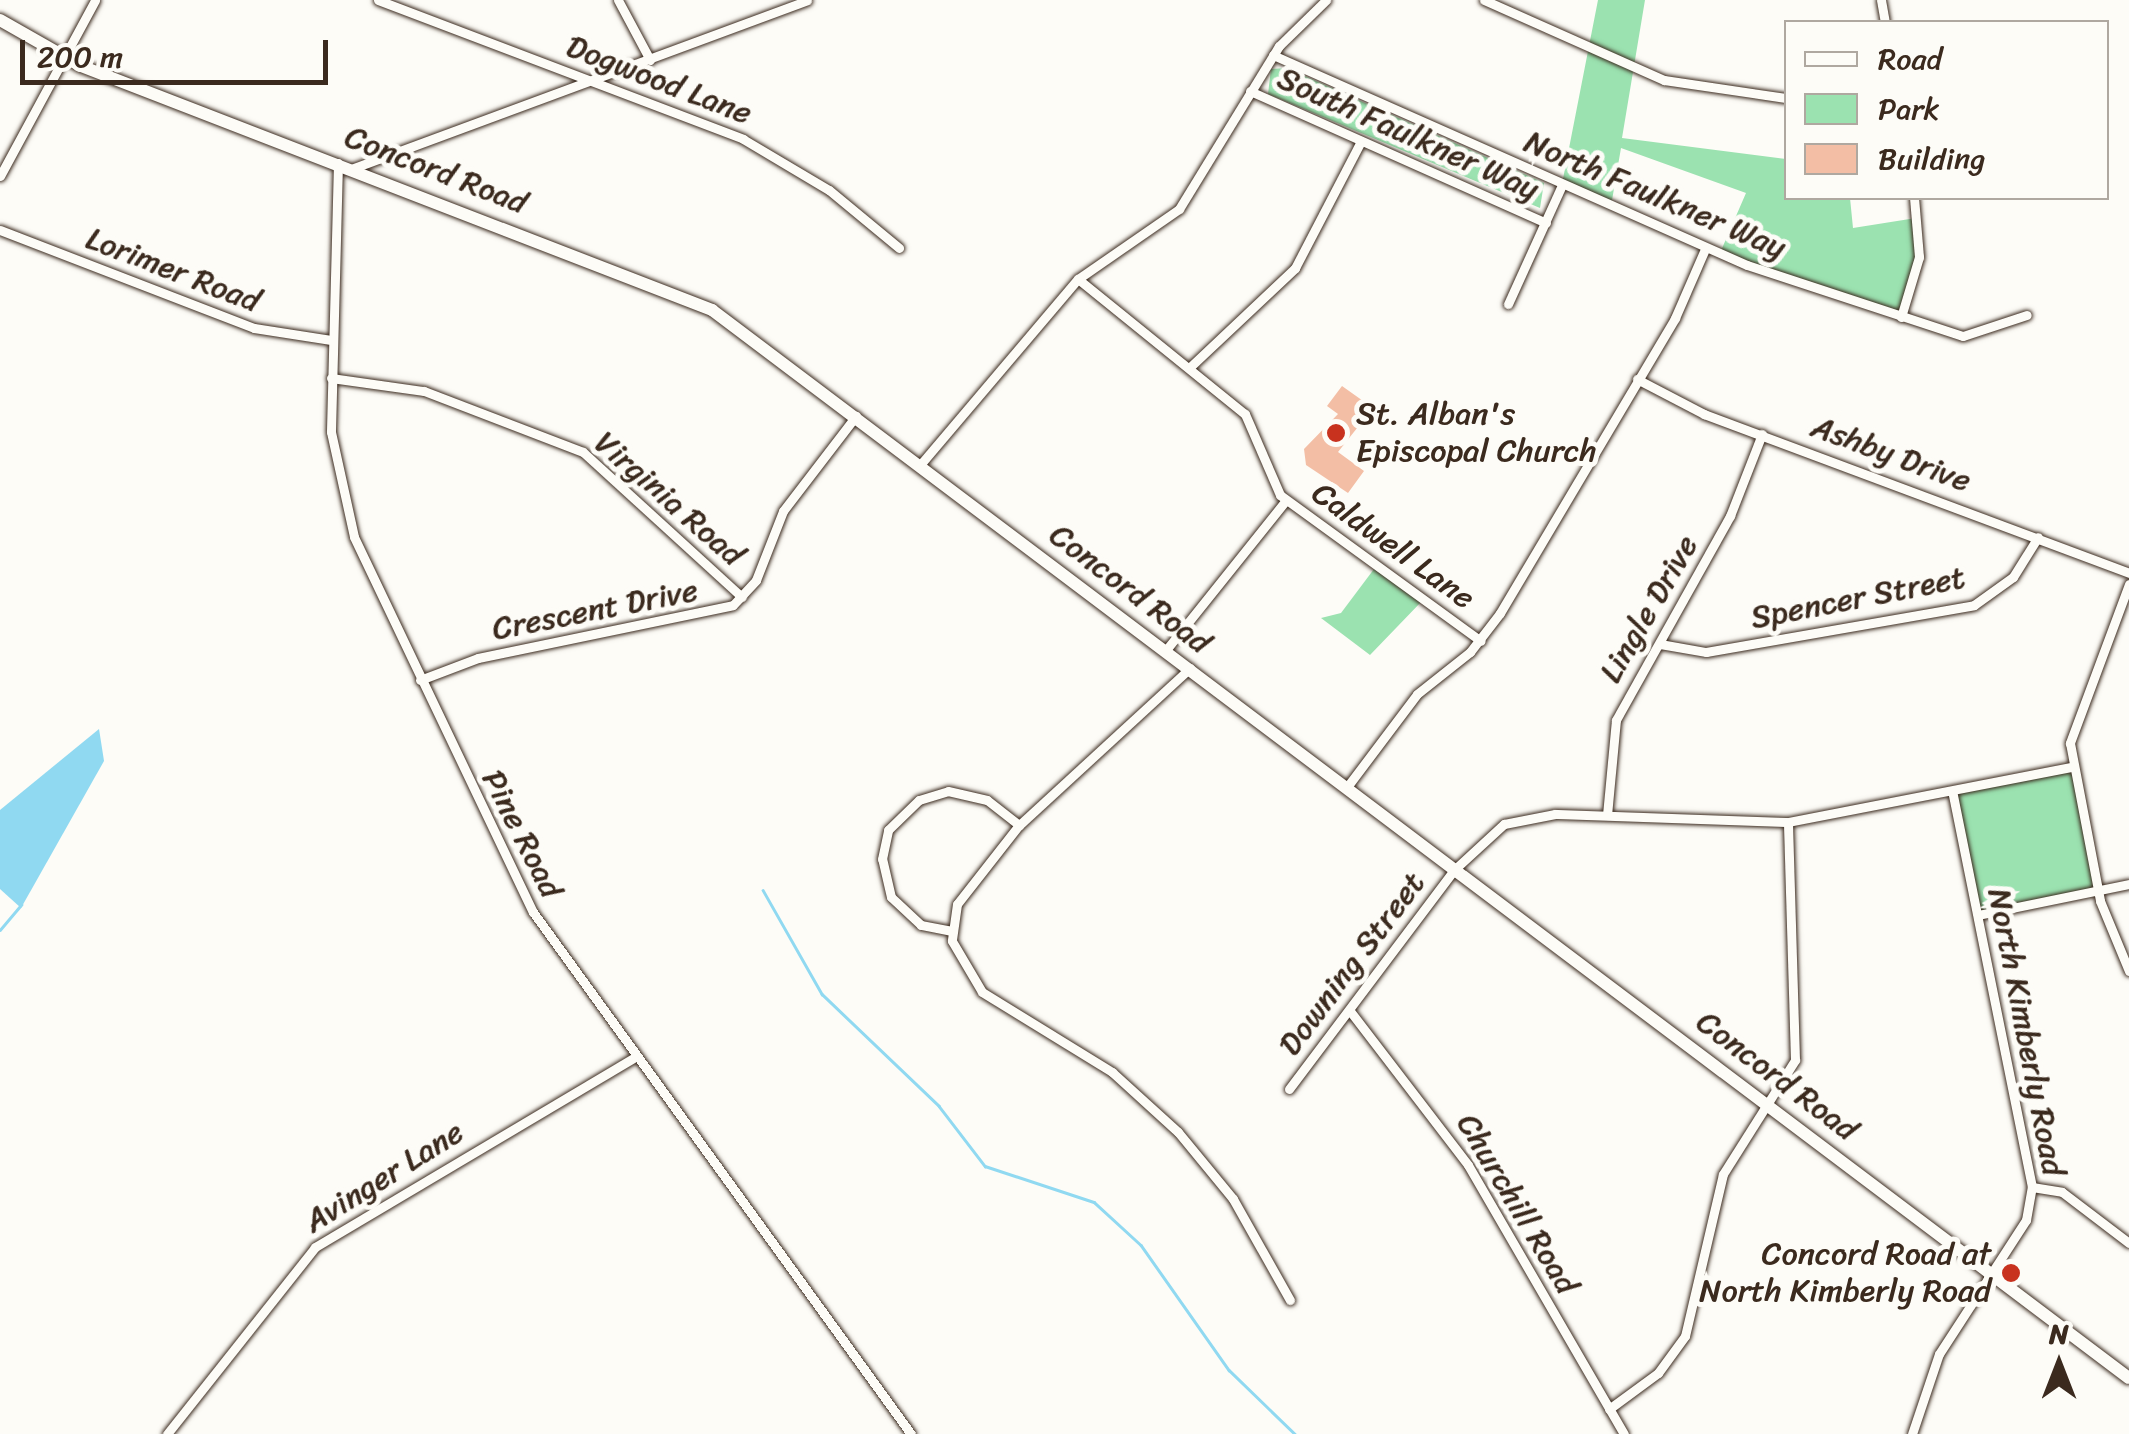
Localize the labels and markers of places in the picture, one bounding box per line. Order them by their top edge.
place label: St. Alban's Episcopal Church [1356,396,1597,471]
marker: St. Alban's Episcopal Church [1325,422,1347,444]
place label: Concord Road at North Kimberly Road [1698,1236,1991,1311]
marker: Concord Road at North Kimberly Road [2000,1262,2022,1284]

